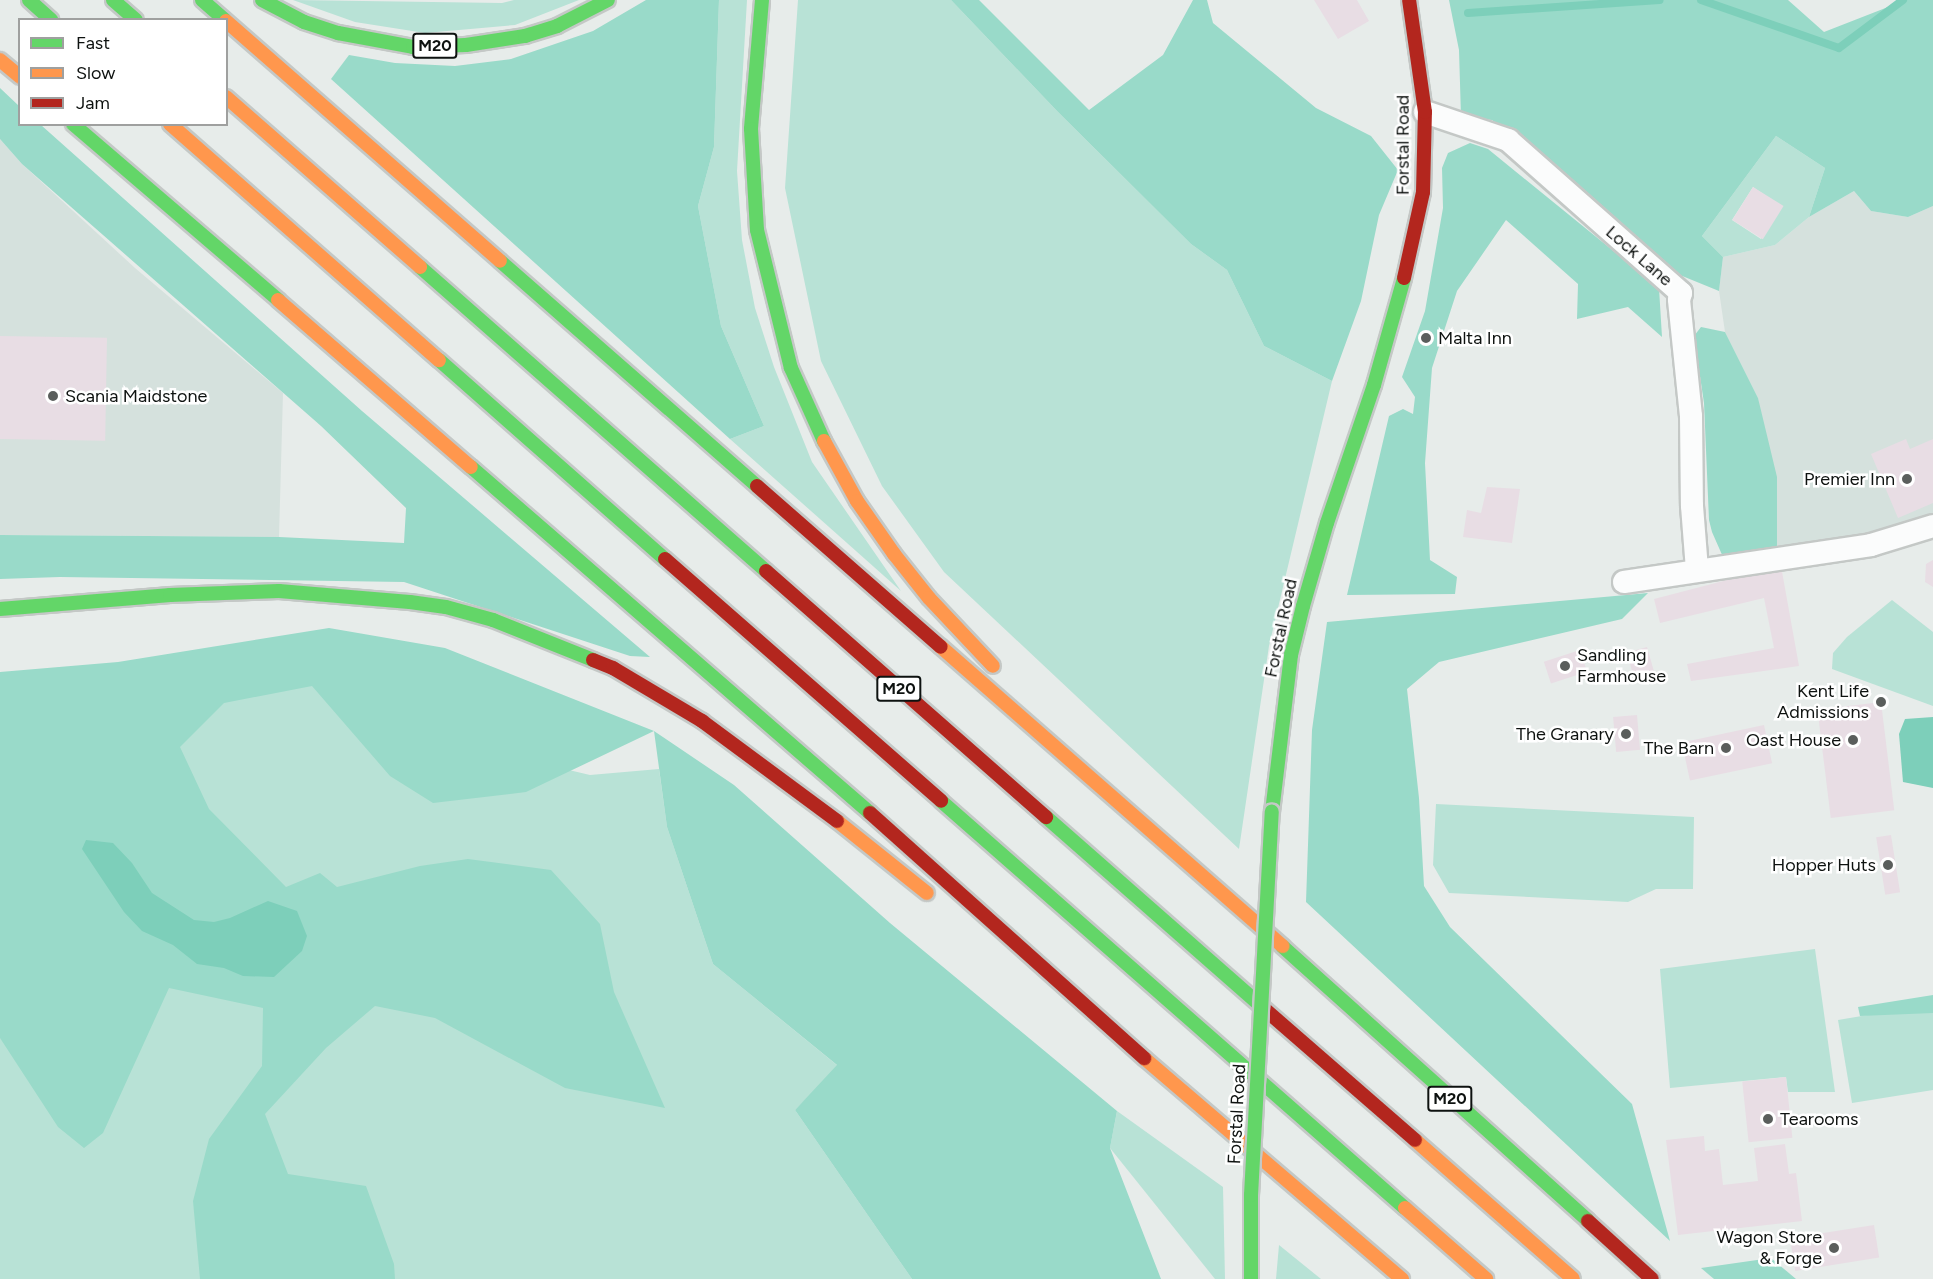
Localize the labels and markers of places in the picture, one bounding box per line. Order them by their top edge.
place label: Malta Inn [1438,327,1512,349]
marker: Malta Inn [1419,331,1433,345]
place label: Scania Maidstone [65,385,207,407]
marker: Scania Maidstone [46,389,60,403]
place label: Premier Inn [1804,468,1895,490]
marker: Premier Inn [1900,472,1914,486]
place label: Sandling Farmhouse [1577,645,1666,688]
marker: Sandling Farmhouse [1558,659,1572,673]
place label: Kent Life Admissions [1777,681,1869,724]
marker: Kent Life Admissions [1874,695,1888,709]
place label: The Granary [1516,723,1614,745]
marker: The Granary [1619,727,1633,741]
place label: Oast House [1746,729,1841,751]
marker: Oast House [1846,733,1860,747]
place label: The Barn [1643,737,1714,759]
marker: The Barn [1719,741,1733,755]
place label: Hopper Huts [1772,854,1876,876]
marker: Hopper Huts [1881,858,1895,872]
place label: Tearooms [1780,1108,1859,1130]
marker: Tearooms [1761,1112,1775,1126]
place label: Wagon Store & Forge [1717,1227,1822,1270]
marker: Wagon Store & Forge [1827,1241,1841,1255]

